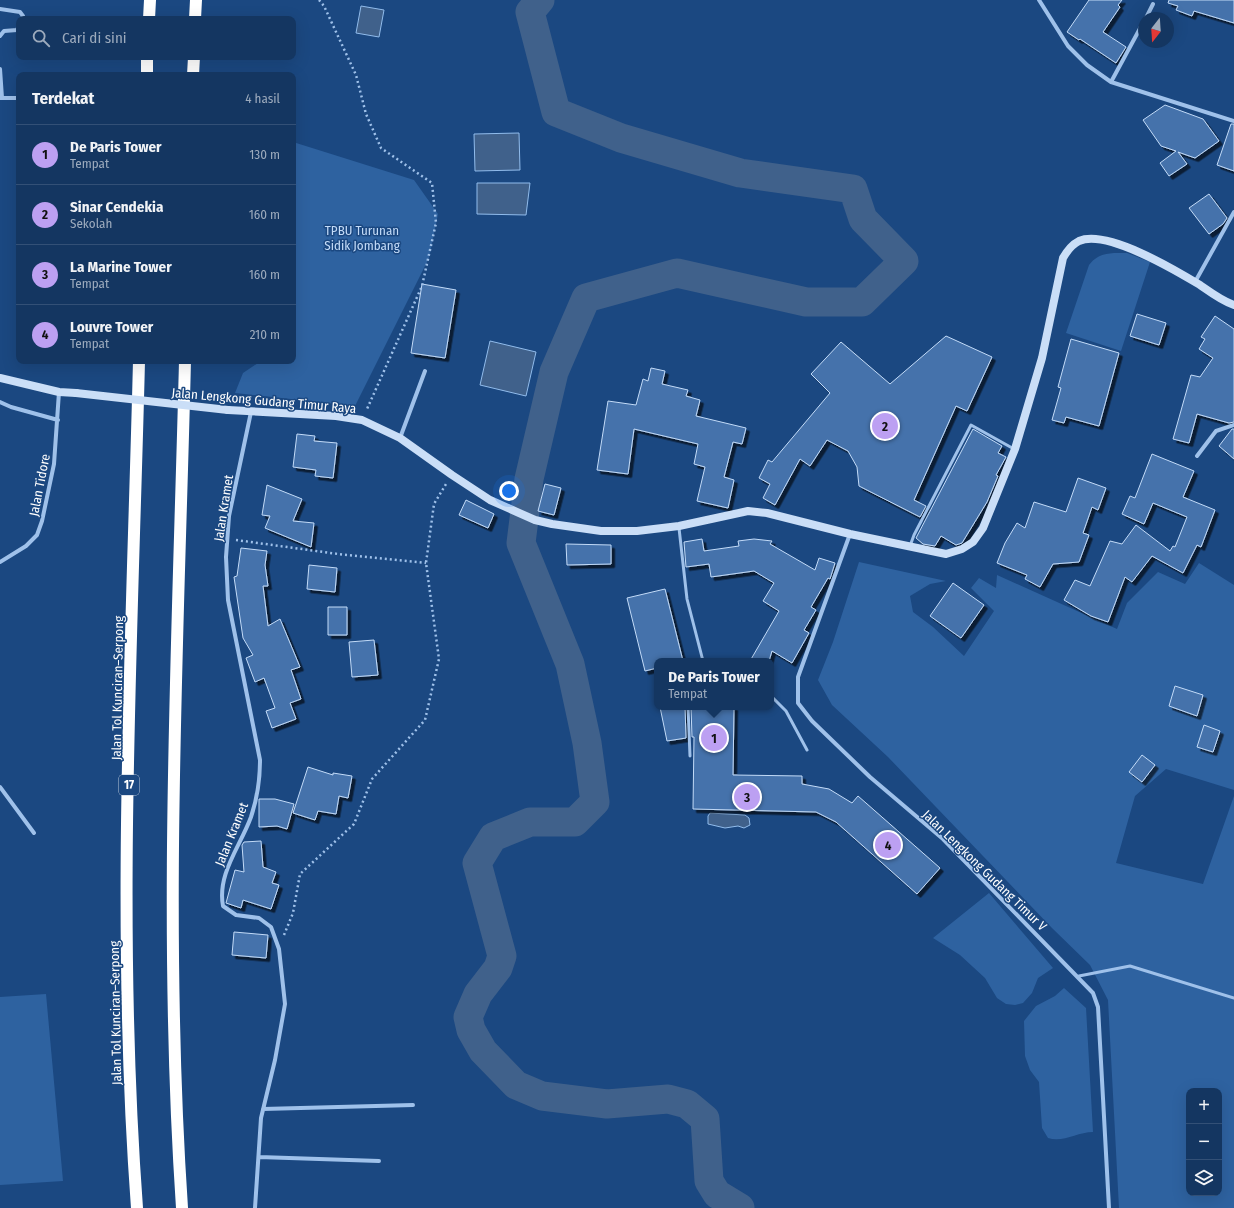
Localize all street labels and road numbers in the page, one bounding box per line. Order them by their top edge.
street label: Jalan Lengkong Gudang Timur Raya [171,385,357,416]
street label: Jalan Tidore [26,453,53,518]
street label: Jalan Kramet [211,473,236,543]
street label: Jalan Tol Kunciran–Serpong [109,615,126,760]
road number: 17 [119,775,139,795]
street label: Jalan Kramet [212,799,251,868]
street label: Jalan Lengkong Gudang Timur V [919,807,1050,934]
street label: Jalan Tol Kunciran–Serpong [107,940,124,1085]

